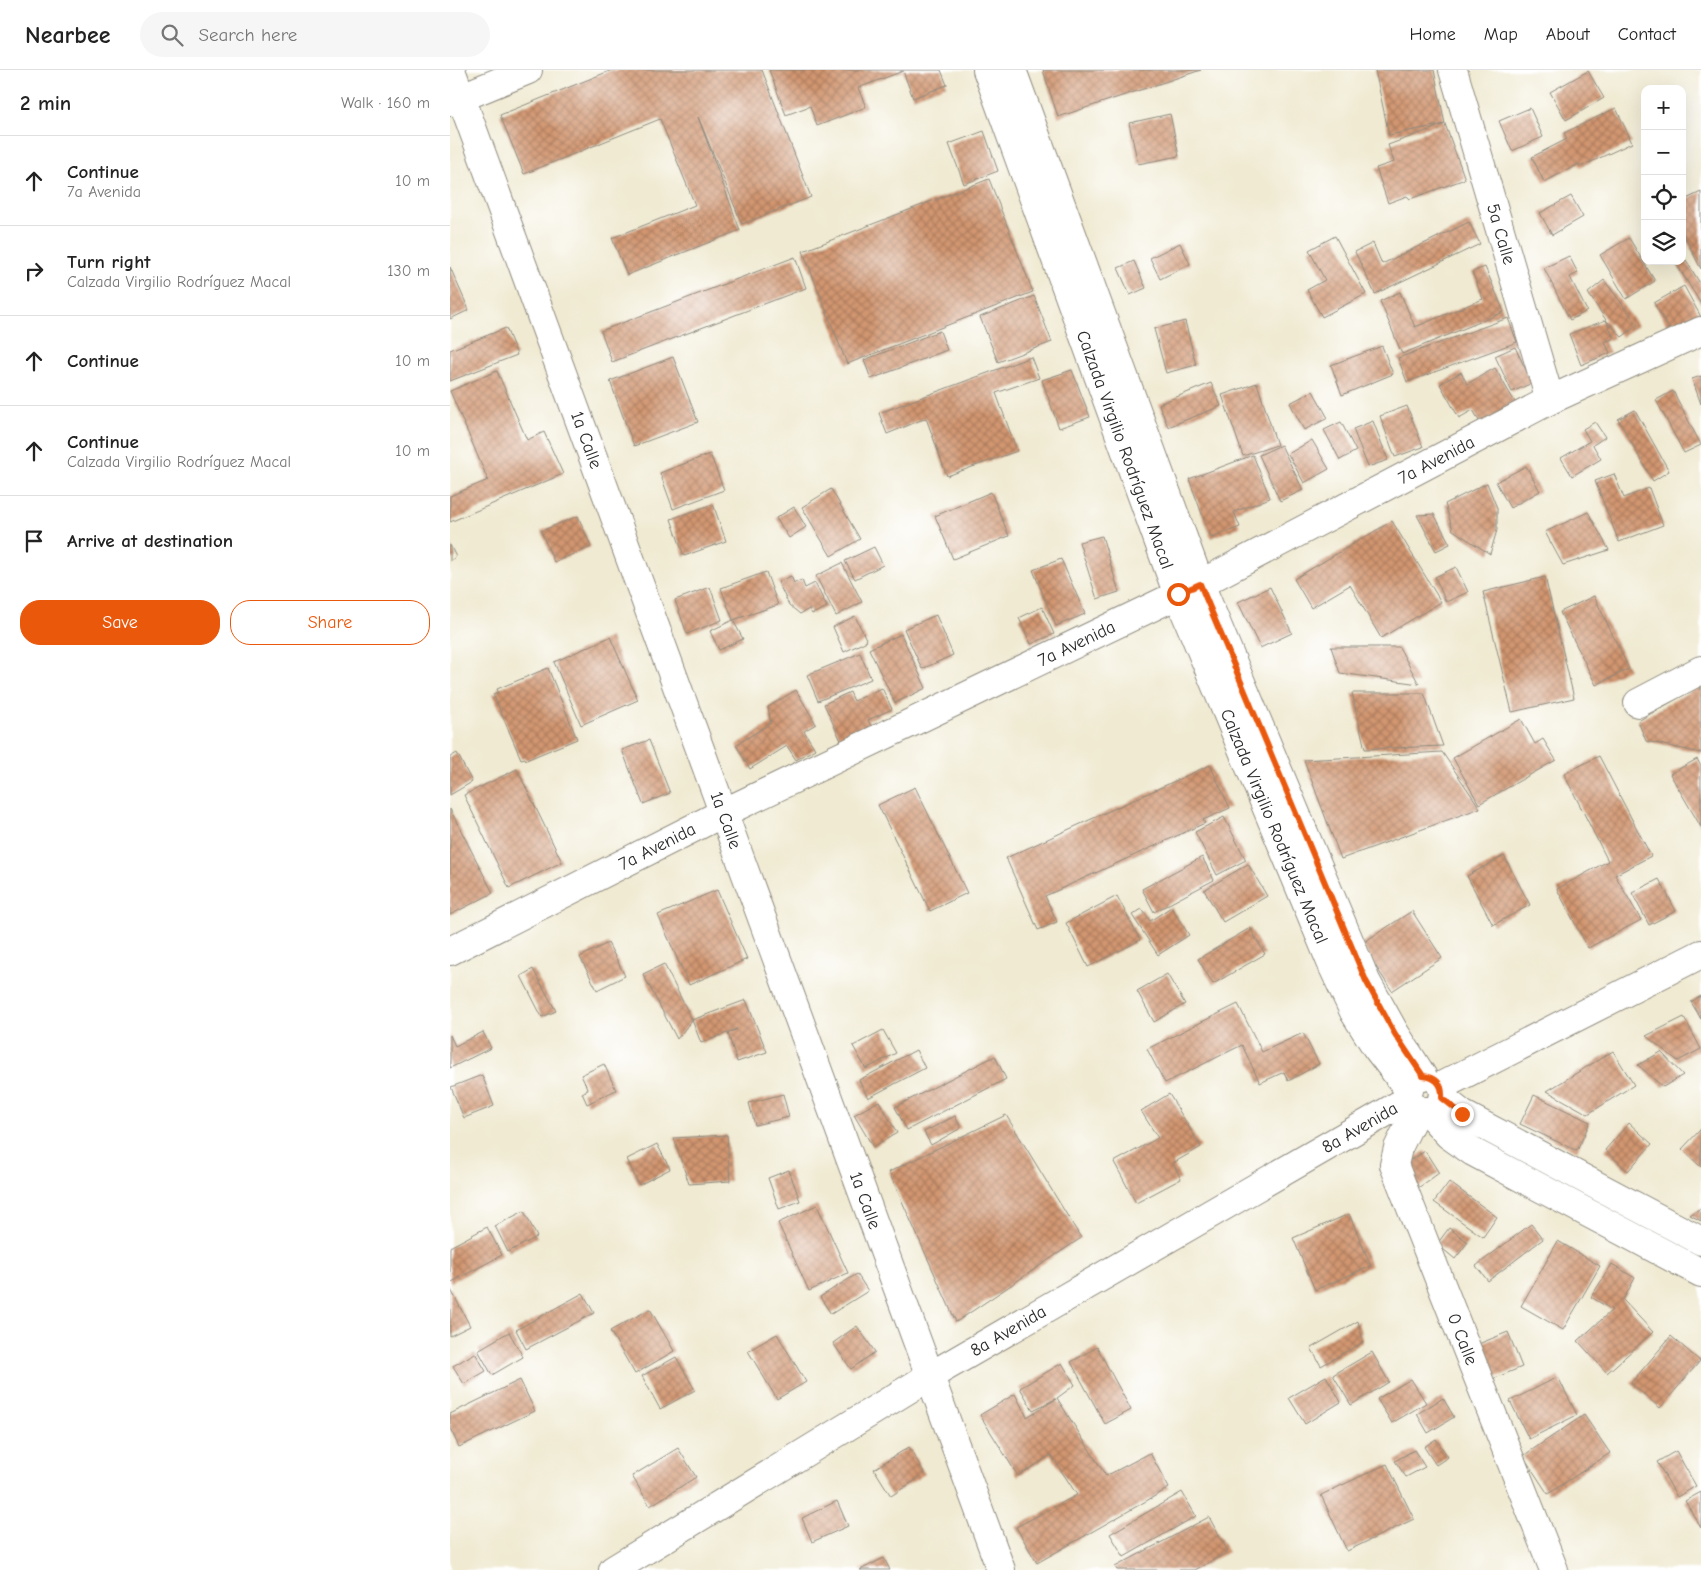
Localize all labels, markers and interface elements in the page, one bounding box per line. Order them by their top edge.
search box [140,12,490,57]
text: Nearbee [25,21,110,49]
icon: search [158,21,186,49]
text: Search here [198,24,297,46]
text: Home [1409,24,1456,45]
text: Map [1484,24,1518,45]
text: About [1546,24,1590,45]
text: Contact [1618,24,1676,45]
map controls [1641,85,1686,265]
button: + [1641,85,1686,130]
text: 2 min [20,91,71,115]
text: Walk · 160 m [341,94,430,112]
button: − [1641,130,1686,175]
text: Continue [67,161,139,183]
icon: ahead [20,167,48,195]
text: 10 m [395,172,430,190]
button: locate [1641,175,1686,220]
text: 7a Avenida [67,183,141,201]
street label: 5a Calle [1482,201,1520,267]
button: layers [1641,220,1686,265]
text: Turn right [67,251,151,273]
icon: right [20,257,48,285]
text: 130 m [387,262,430,280]
text: Calzada Virgilio Rodríguez Macal [67,273,291,291]
street label: Calzada Virgilio Rodríguez Macal [1072,328,1178,572]
icon: ahead [20,347,48,375]
text: Continue [67,350,139,372]
text: 10 m [395,352,430,370]
street label: 1a Calle [566,408,607,472]
text: Continue [67,431,139,453]
street label: 7a Avenida [1395,431,1478,488]
icon: ahead [20,437,48,465]
text: 10 m [395,442,430,460]
text: Calzada Virgilio Rodríguez Macal [67,453,291,471]
icon: arrive [20,527,48,555]
text: Arrive at destination [67,530,233,552]
route start [1167,583,1190,606]
button: Save [20,600,220,645]
button: Share [230,600,430,645]
street label: 7a Avenida [1034,616,1119,671]
street label: Calzada Virgilio Rodríguez Macal [1216,706,1332,947]
street label: 1a Calle [706,788,746,852]
street label: 7a Avenida [615,818,699,875]
street label: 8a Avenida [1318,1097,1401,1158]
route end [1451,1103,1474,1126]
street label: 1a Calle [845,1169,886,1232]
street label: 8a Avenida [967,1301,1050,1361]
street label: 0 Calle [1443,1310,1483,1368]

